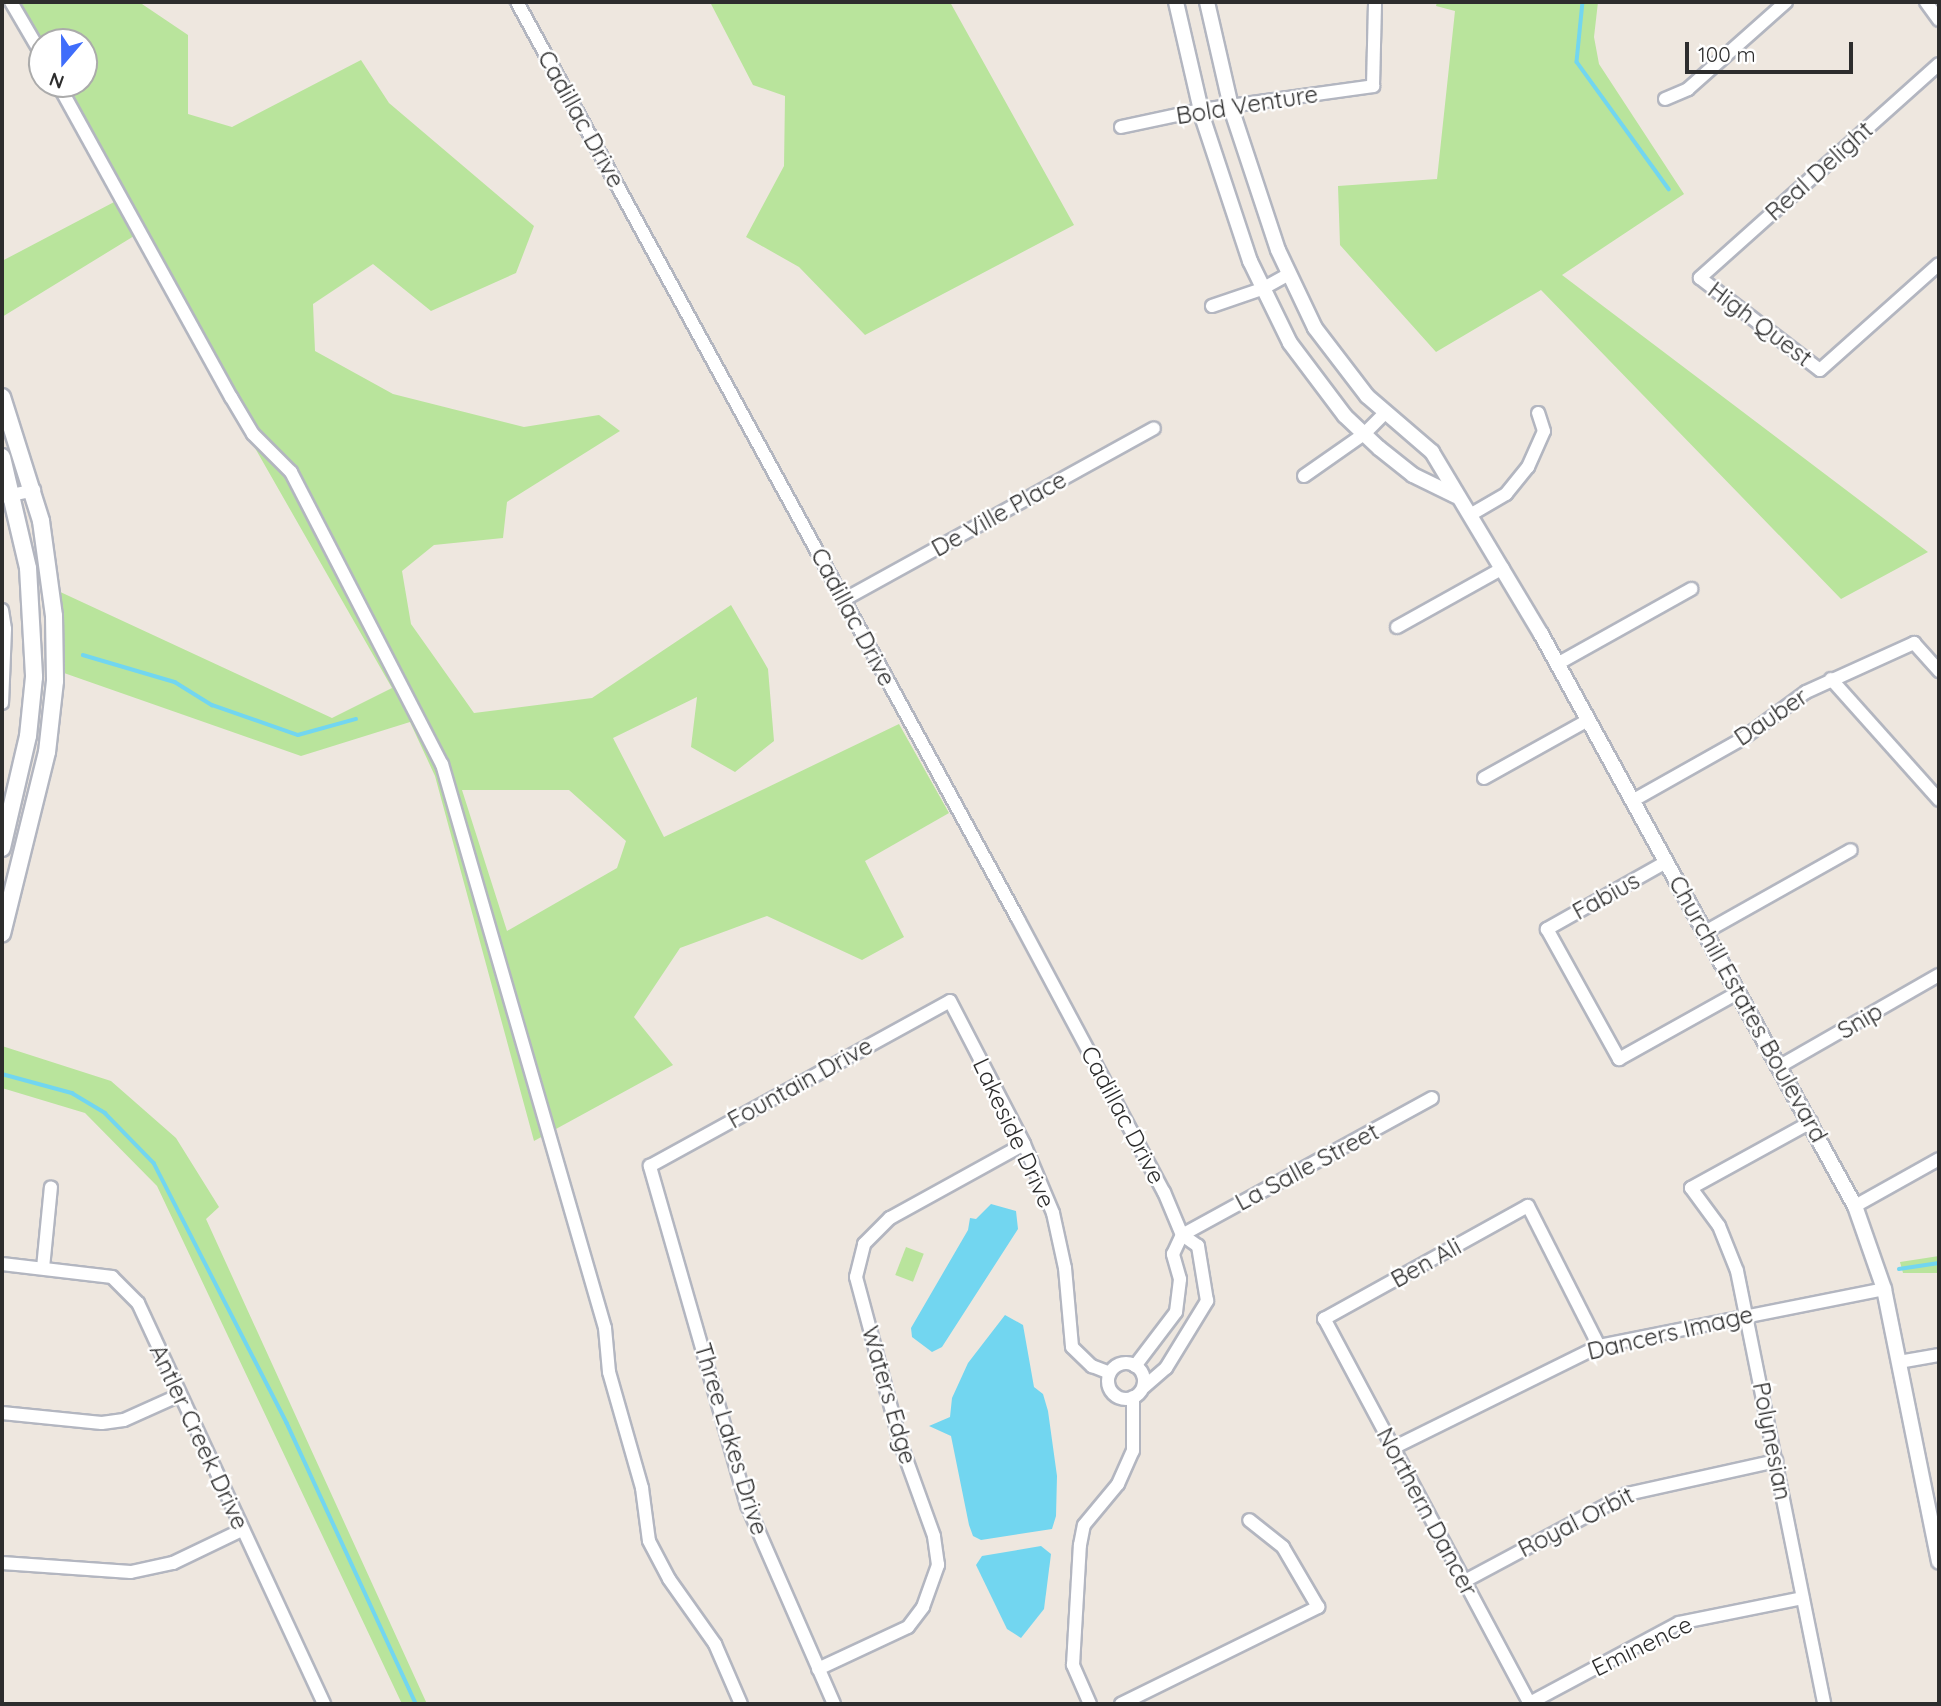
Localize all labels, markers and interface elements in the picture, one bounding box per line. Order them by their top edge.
north arrow [28,28,98,98]
scale bar [1689,28,1857,72]
text: 100 m [1698,41,1756,67]
street label: Cadillac Drive [532,45,630,193]
text: N [46,67,67,95]
street label: Bold Venture [1174,80,1320,130]
street label: Real Delight [1759,115,1879,227]
street label: High Quest [1702,276,1818,372]
street label: De Ville Place [926,465,1072,563]
street label: Cadillac Drive [805,543,901,691]
street label: Dauber [1729,682,1813,752]
street label: Fabius [1567,866,1645,926]
street label: Churchill Estates Boulevard [1663,871,1833,1147]
street label: Snip [1832,997,1888,1045]
street label: Fountain Drive [722,1031,878,1135]
street label: Cadillac Drive [1075,1041,1171,1189]
street label: Lakeside Drive [967,1054,1061,1212]
street label: La Salle Street [1230,1117,1384,1217]
street label: Ben Ali [1386,1232,1466,1294]
street label: Dancers Image [1584,1300,1756,1366]
street label: Waters Edge [856,1323,922,1467]
street label: Antler Creek Drive [144,1340,254,1534]
street label: Three Lakes Drive [688,1340,774,1538]
street label: Polynesian [1746,1380,1798,1502]
street label: Northern Dancer [1370,1423,1484,1601]
street label: Royal Orbit [1513,1481,1639,1563]
street label: Eminence [1587,1609,1697,1683]

